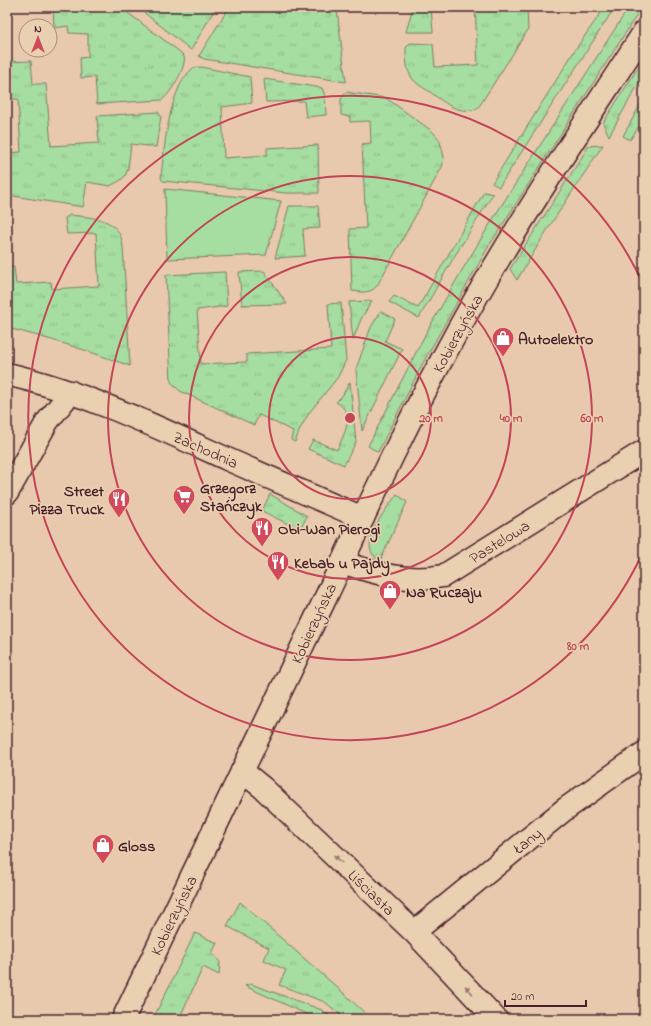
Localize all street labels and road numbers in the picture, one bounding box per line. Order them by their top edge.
street label: Kobierzyńska [427,290,490,378]
street label: Zachodnia [169,426,242,476]
street label: Pastelowa [465,515,535,571]
street label: Kobierzyńska [286,580,344,668]
street label: Łany [508,822,548,861]
street label: Liściasta [342,865,400,922]
street label: Kobierzyńska [145,872,205,960]

